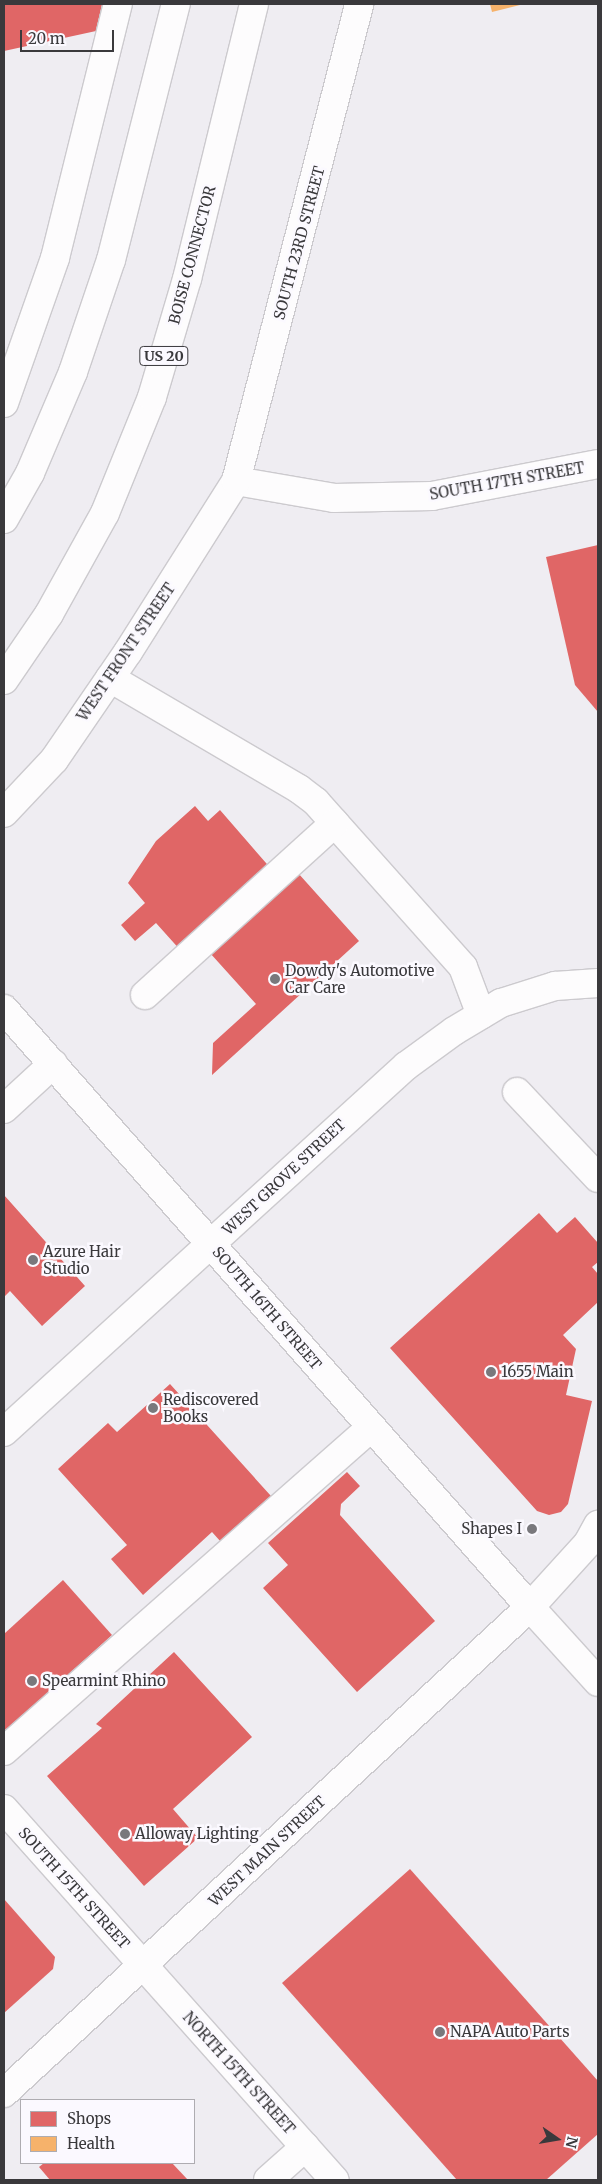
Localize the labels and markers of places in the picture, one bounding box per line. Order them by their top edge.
place label: Dowdy's Automotive Car Care [285,961,434,996]
marker: Dowdy's Automotive Car Care [269,973,281,985]
place label: Azure Hair Studio [43,1242,121,1277]
marker: Azure Hair Studio [27,1254,39,1266]
place label: 1655 Main [501,1363,574,1381]
marker: 1655 Main [485,1366,497,1378]
place label: Rediscovered Books [163,1390,259,1425]
marker: Rediscovered Books [147,1402,159,1414]
place label: Shapes I [461,1520,522,1538]
marker: Shapes I [526,1523,538,1535]
place label: Spearmint Rhino [42,1672,166,1690]
marker: Spearmint Rhino [26,1675,38,1687]
place label: Alloway Lighting [135,1825,259,1843]
marker: Alloway Lighting [119,1828,131,1840]
place label: NAPA Auto Parts [450,2023,569,2041]
marker: NAPA Auto Parts [434,2026,446,2038]

